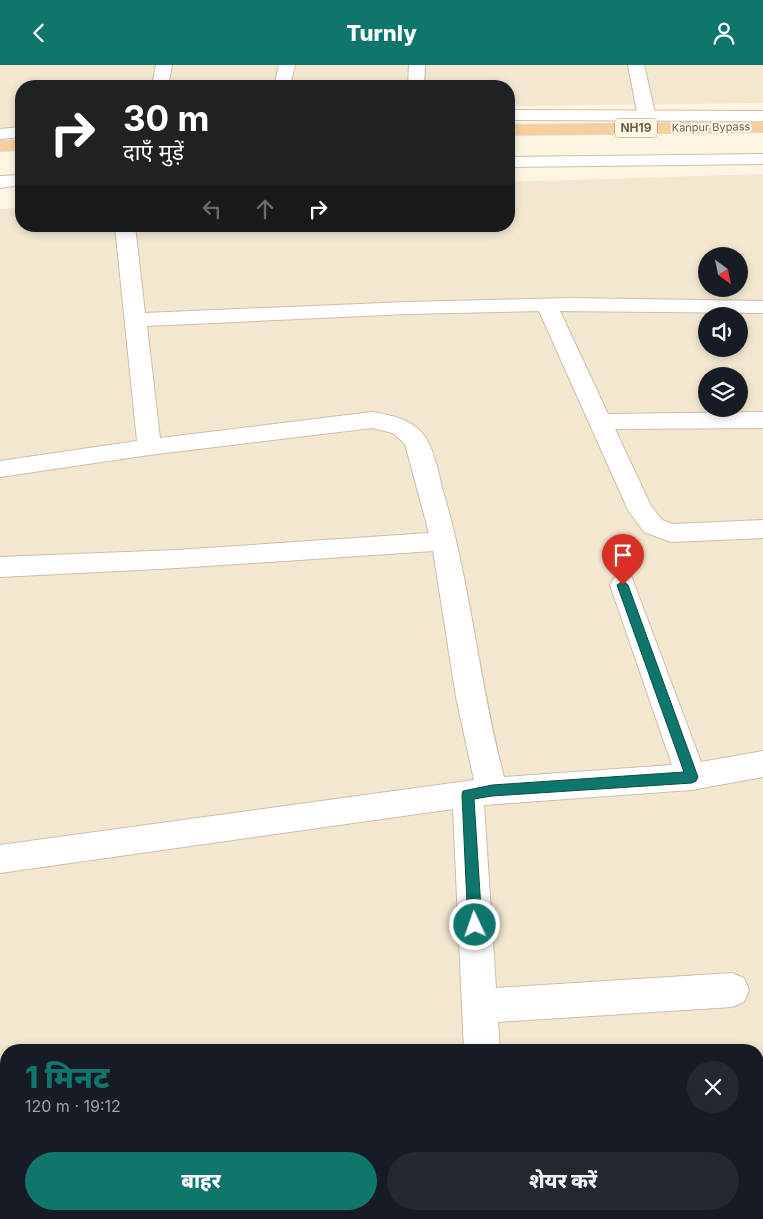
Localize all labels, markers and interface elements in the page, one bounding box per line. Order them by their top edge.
icon: back [25,19,53,47]
icon: person [710,19,738,47]
text: Turnly [346,20,417,46]
text: 30 m [123,97,209,139]
icon: right [40,100,105,165]
road number: NH19 [615,119,657,137]
street label: Kanpur Bypass [672,119,751,135]
text: दाएँ मुड़ें [123,139,184,165]
icon: left [198,195,226,223]
icon: ahead [251,195,279,223]
icon: right [304,195,332,223]
north arrow [698,247,748,297]
map controls [698,247,748,417]
button: sound [698,307,748,357]
button: layers [698,367,748,417]
pin [602,534,644,585]
icon: arrive [609,541,637,569]
position arrow [448,898,500,950]
text: 1 मिनट [25,1059,109,1095]
button: close [687,1061,739,1113]
text: 120 m · 19:12 [25,1096,121,1116]
button: बाहर [25,1152,377,1210]
button: शेयर करें [387,1152,739,1210]

